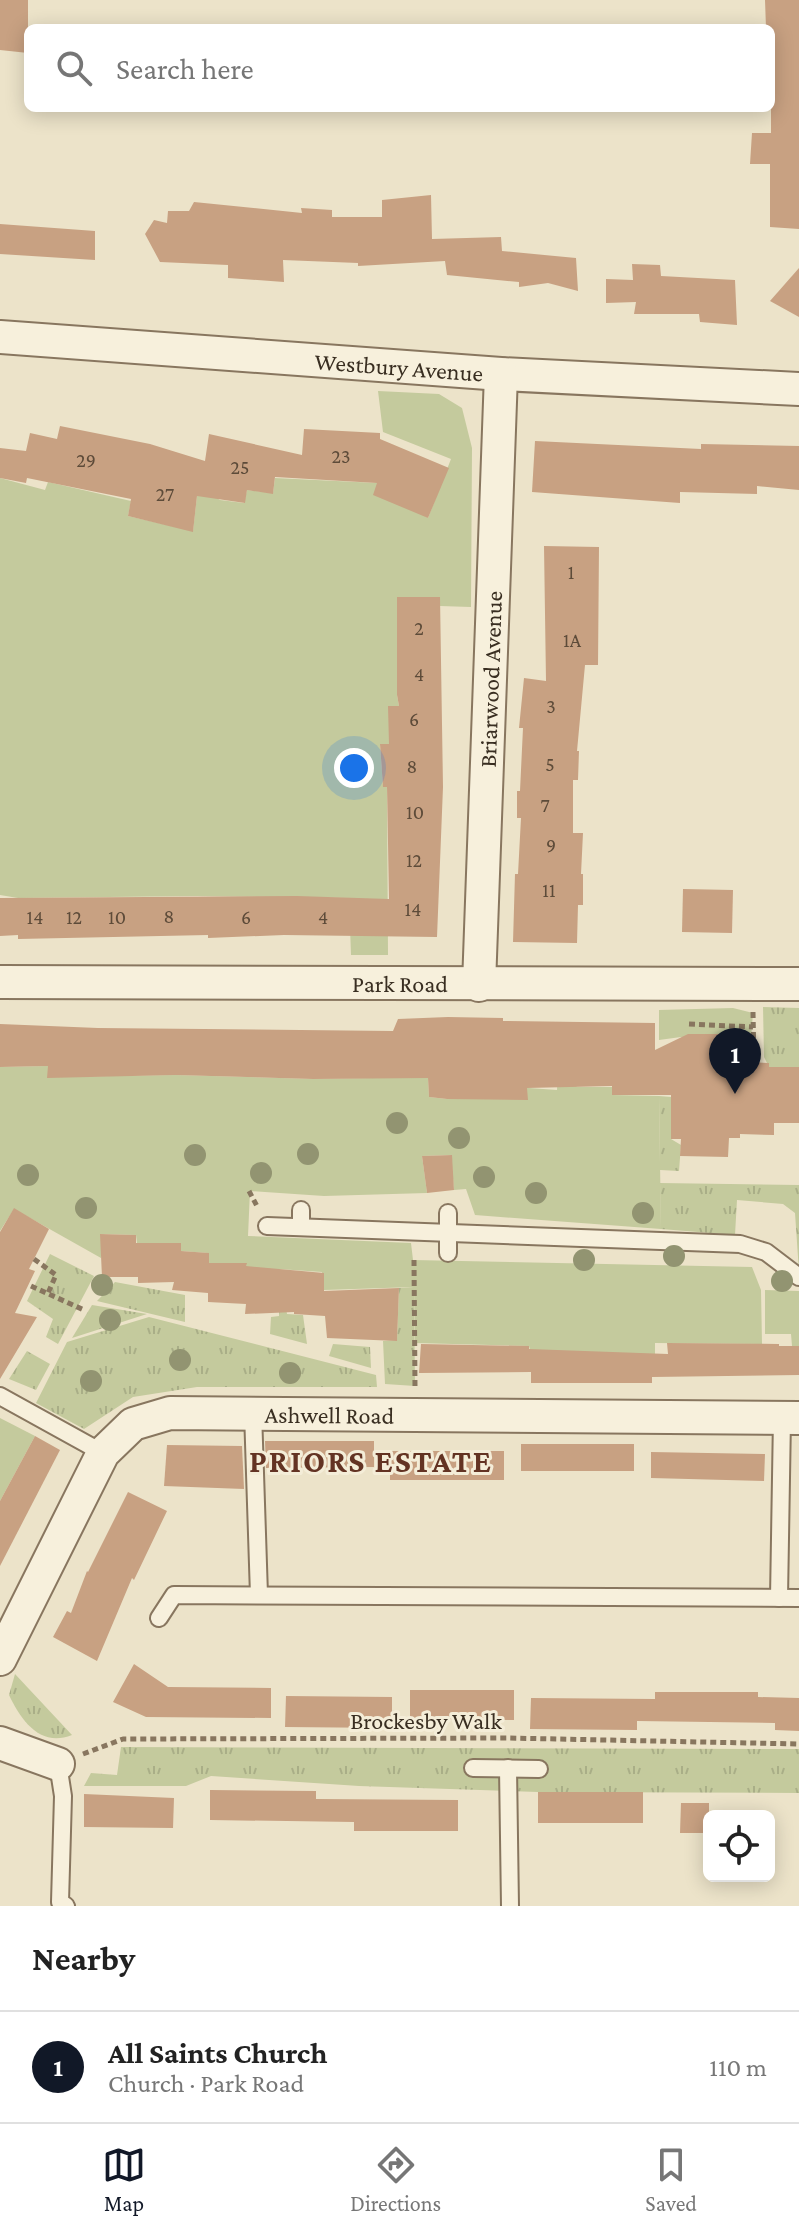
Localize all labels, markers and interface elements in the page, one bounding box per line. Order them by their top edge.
search box [24,24,775,112]
icon: search [52,46,96,90]
text: Search here [116,52,254,85]
street label: Westbury Avenue [314,347,484,386]
house number: 23 [331,445,351,467]
house number: 29 [76,449,96,471]
house number: 25 [231,456,249,478]
house number: 27 [156,483,174,505]
house number: 1 [568,561,574,583]
street label: Briarwood Avenue [473,590,507,768]
house number: 2 [414,617,424,639]
house number: 1A [563,629,582,651]
house number: 4 [414,663,424,685]
house number: 3 [546,695,556,717]
house number: 6 [409,708,419,730]
your location [334,748,374,788]
house number: 5 [545,753,555,775]
house number: 8 [407,755,417,777]
house number: 7 [540,794,550,816]
house number: 10 [406,801,424,823]
house number: 9 [546,834,556,856]
house number: 12 [406,849,422,871]
house number: 11 [542,879,556,901]
house number: 14 [405,898,421,920]
house number: 8 [164,905,174,927]
house number: 14 [27,906,43,928]
house number: 12 [66,906,82,928]
house number: 10 [108,906,126,928]
house number: 6 [241,906,251,928]
house number: 4 [318,906,328,928]
street label: Park Road [352,969,448,997]
pin: 1 [709,1028,761,1094]
street label: Ashwell Road [264,1400,395,1428]
district label: PRIORS ESTATE [249,1443,493,1479]
street label: Brockesby Walk [350,1707,502,1734]
map controls [703,1810,775,1882]
button: locate [703,1810,775,1882]
text: Nearby [32,1940,135,1977]
text: All Saints Church [108,2036,327,2069]
text: 1 [53,2053,63,2082]
text: 110 m [709,2053,767,2082]
text: Church · Park Road [108,2069,304,2098]
tab: Map [102,2143,146,2216]
tab: Directions [350,2143,441,2216]
tab: Saved [645,2143,697,2216]

